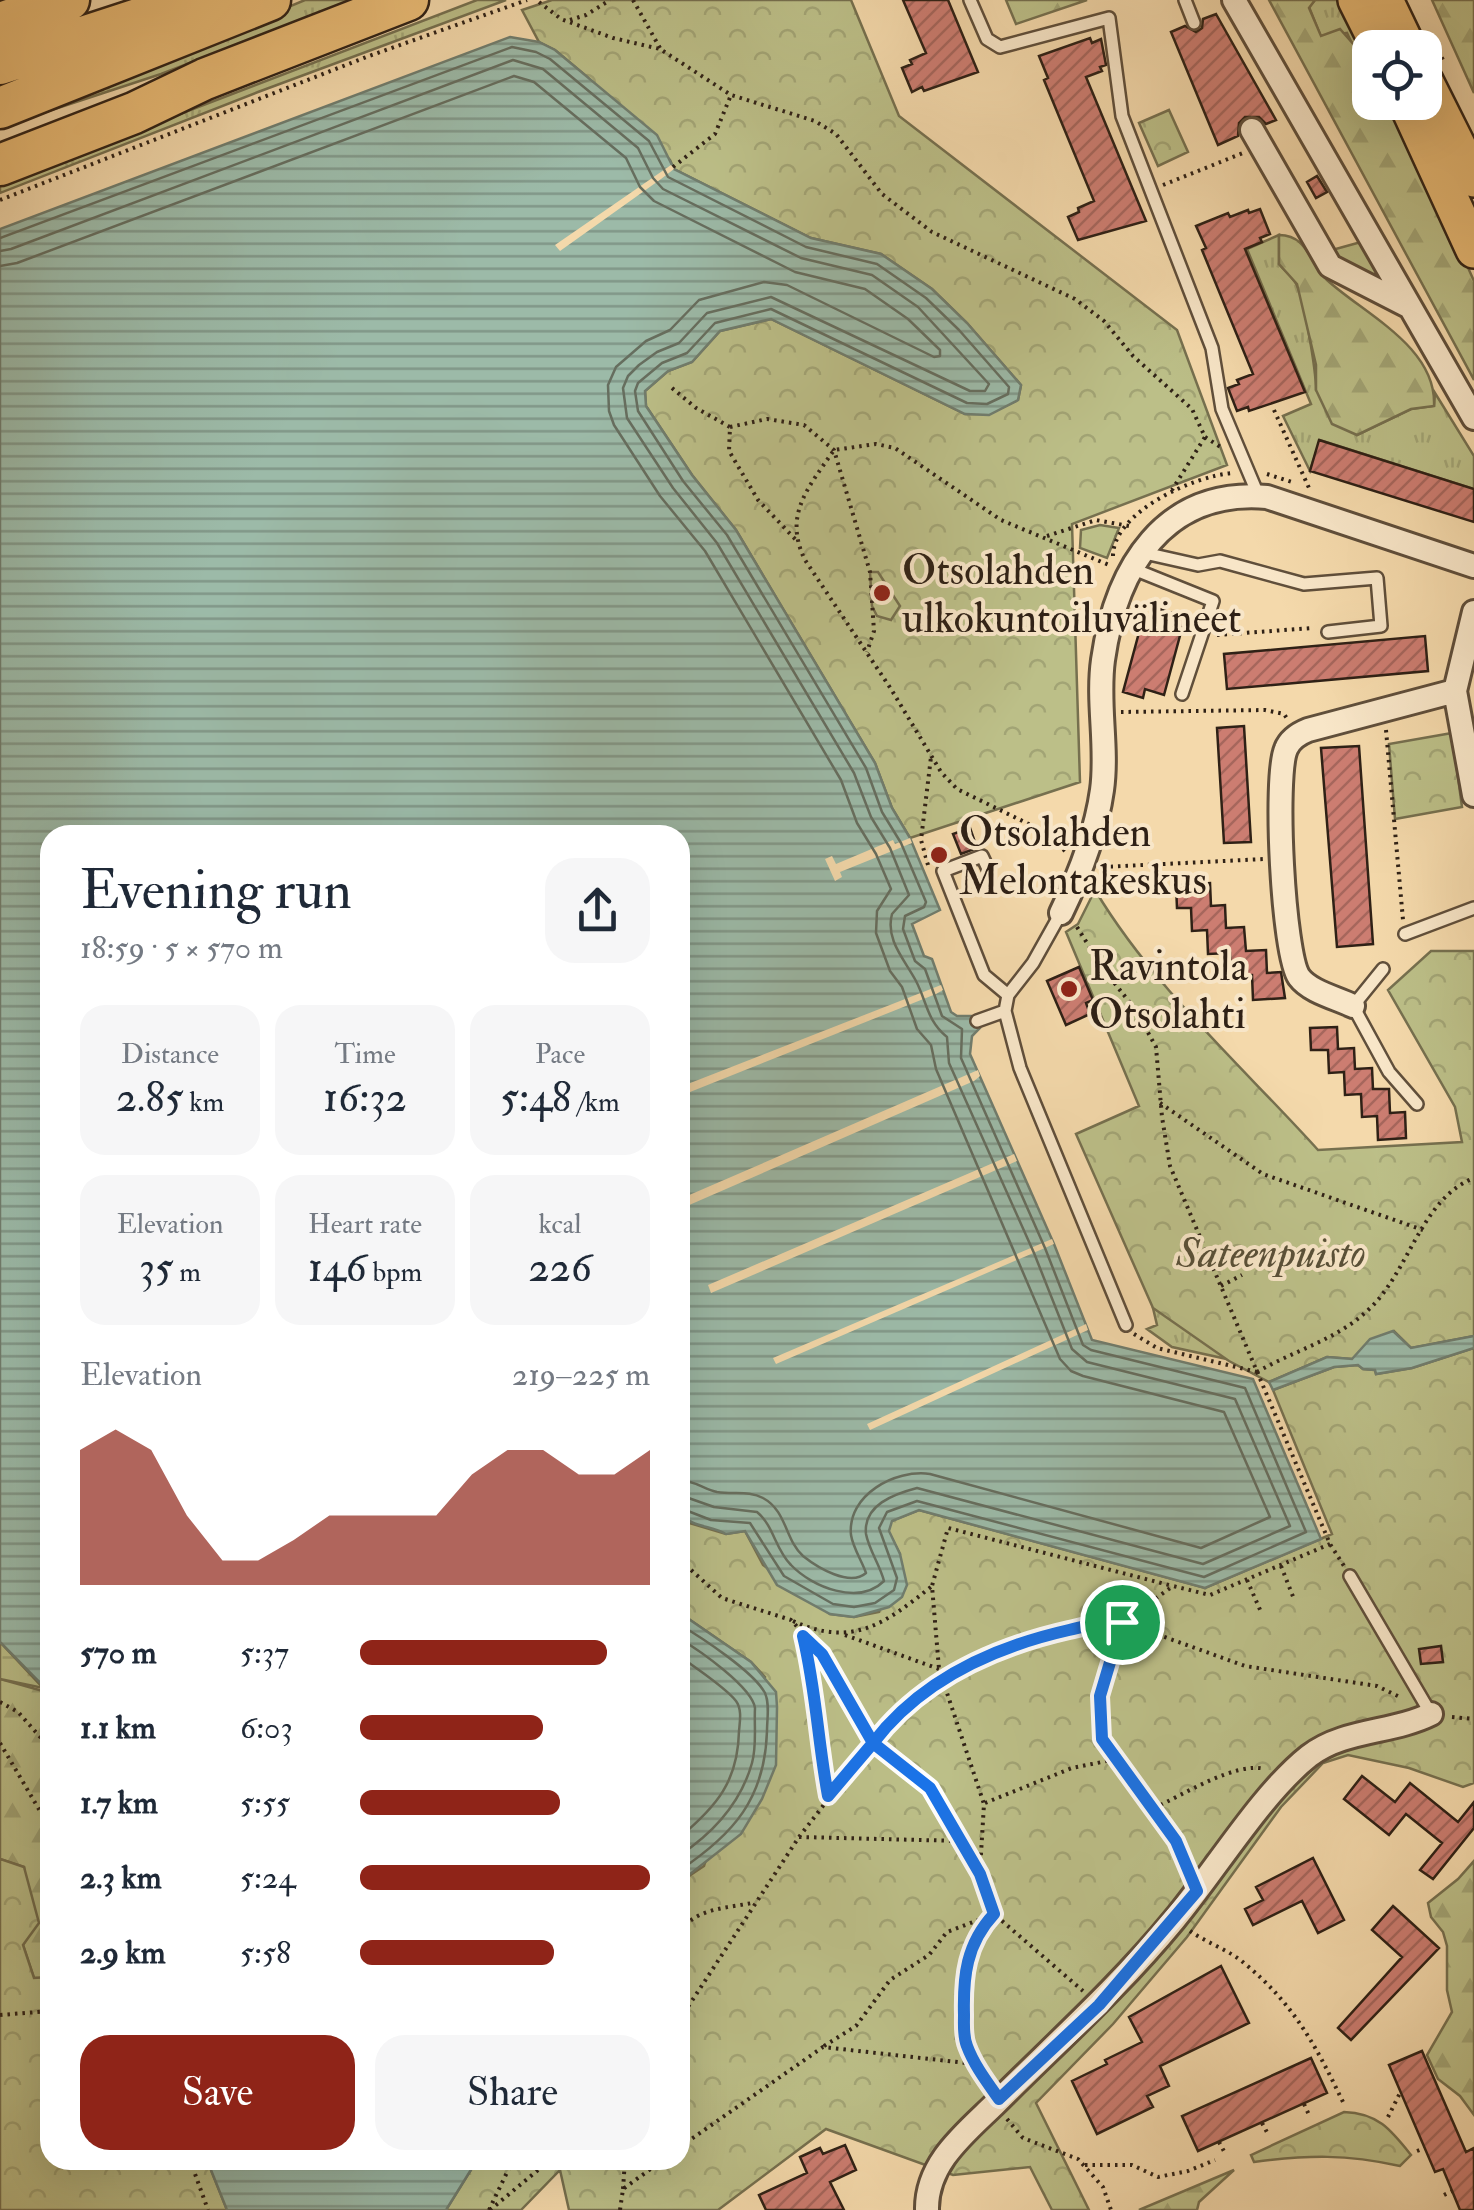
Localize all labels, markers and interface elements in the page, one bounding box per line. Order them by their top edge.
map controls [1352,30,1442,120]
button: locate [1352,30,1442,120]
place label: Otsolahden ulkokuntoiluvälineet [902,545,1241,645]
marker: Otsolahden ulkokuntoiluvälineet [871,582,893,604]
place label: Otsolahden Melontakeskus [959,807,1207,907]
marker: Otsolahden Melontakeskus [928,844,950,866]
text: Evening run [80,856,352,925]
button: share [545,858,650,963]
text: 18:59 · 5 × 570 m [80,928,283,968]
place label: Ravintola Otsolahti [1089,941,1249,1041]
marker: Ravintola Otsolahti [1058,978,1080,1000]
text: Distance [121,1037,219,1072]
text: Time [334,1037,396,1072]
text: Pace [535,1037,585,1072]
text: 2.85 [116,1072,183,1124]
text: 16:32 [323,1072,407,1124]
text: 5:48 [500,1072,571,1124]
text: km [183,1085,224,1120]
text: /km [571,1085,620,1120]
text: Elevation [117,1207,223,1242]
text: Heart rate [308,1207,422,1242]
text: kcal [539,1207,581,1242]
park label: Sateenpuisto [1175,1228,1366,1280]
text: 35 [139,1242,173,1294]
text: 146 [308,1242,367,1294]
text: 226 [528,1242,592,1294]
text: m [173,1255,201,1290]
text: bpm [367,1255,422,1290]
text: Elevation [80,1355,202,1395]
text: 219–225 m [512,1355,650,1395]
pin [1080,1580,1165,1665]
icon: arrive [1095,1595,1150,1650]
text: 570 m [80,1633,157,1673]
text: 5:37 [240,1633,289,1673]
text: 1.1 km [80,1708,156,1748]
text: 6:03 [240,1708,293,1748]
text: 1.7 km [80,1783,158,1823]
text: 5:55 [240,1783,290,1823]
text: 2.3 km [80,1858,162,1898]
text: 5:24 [240,1858,295,1898]
text: 2.9 km [80,1933,166,1973]
text: 5:58 [240,1933,291,1973]
button: Save [80,2035,355,2150]
button: Share [375,2035,650,2150]

